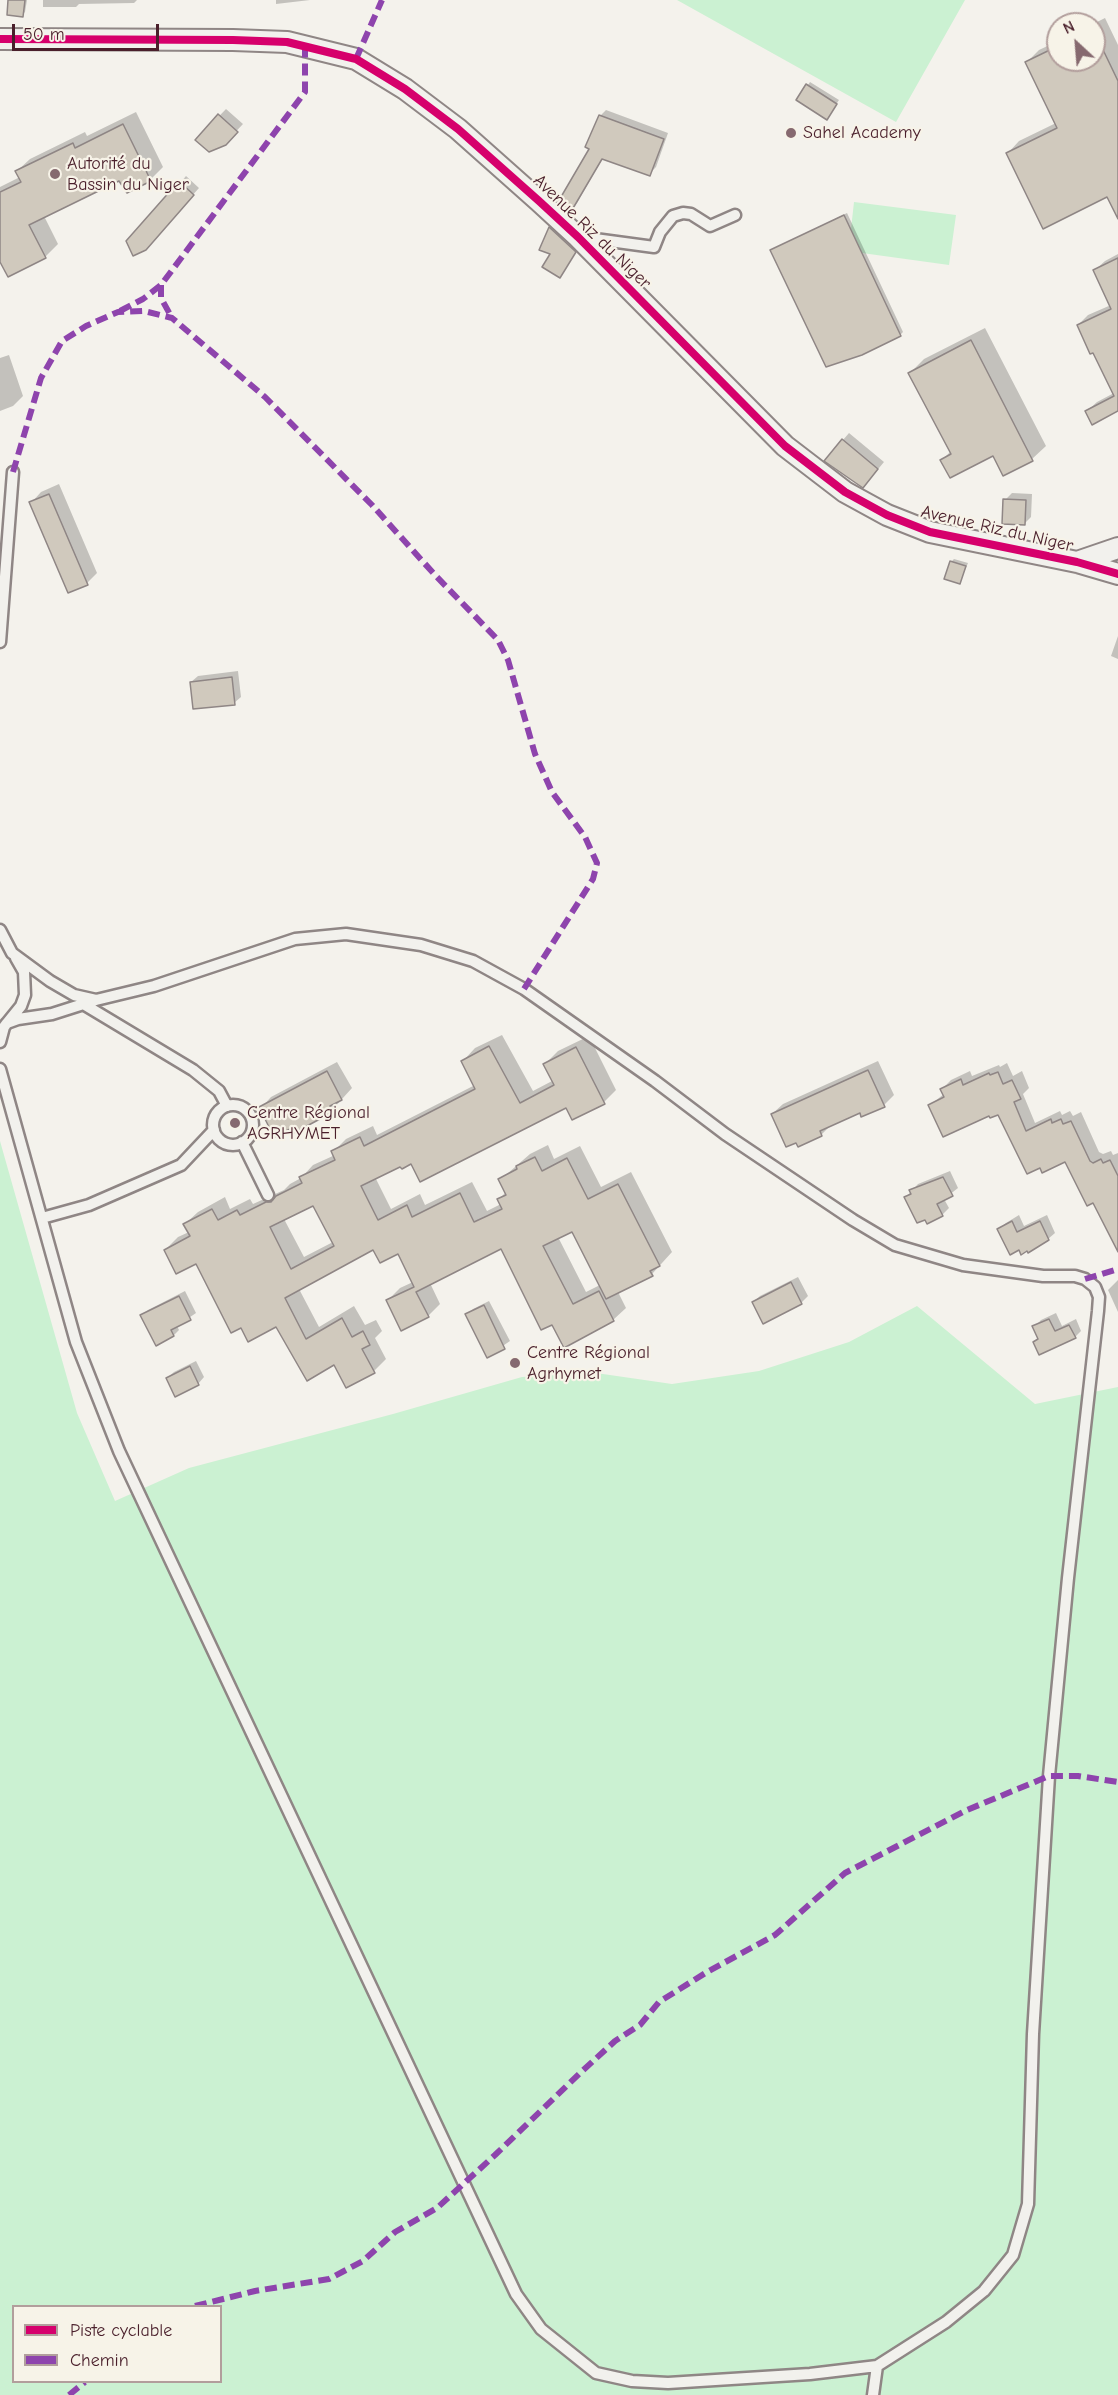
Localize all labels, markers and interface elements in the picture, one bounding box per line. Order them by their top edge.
scale bar [15,12,162,50]
north arrow [1046,12,1106,72]
text: N [1060,17,1078,38]
text: 50 m [23,24,65,45]
place label: Sahel Academy [803,122,921,144]
marker: Sahel Academy [784,126,798,140]
place label: Autorité du Bassin du Niger [67,153,189,195]
marker: Autorité du Bassin du Niger [48,167,62,181]
street label: Avenue Riz du Niger [528,170,656,294]
street label: Avenue Riz du Niger [919,501,1075,557]
place label: Centre Régional AGRHYMET [247,1102,370,1144]
marker: Centre Régional AGRHYMET [228,1116,242,1130]
place label: Centre Régional Agrhymet [527,1342,650,1384]
marker: Centre Régional Agrhymet [508,1356,522,1370]
legend [12,2305,222,2383]
text: Piste cyclable [70,2320,172,2341]
text: Chemin [70,2350,129,2371]

